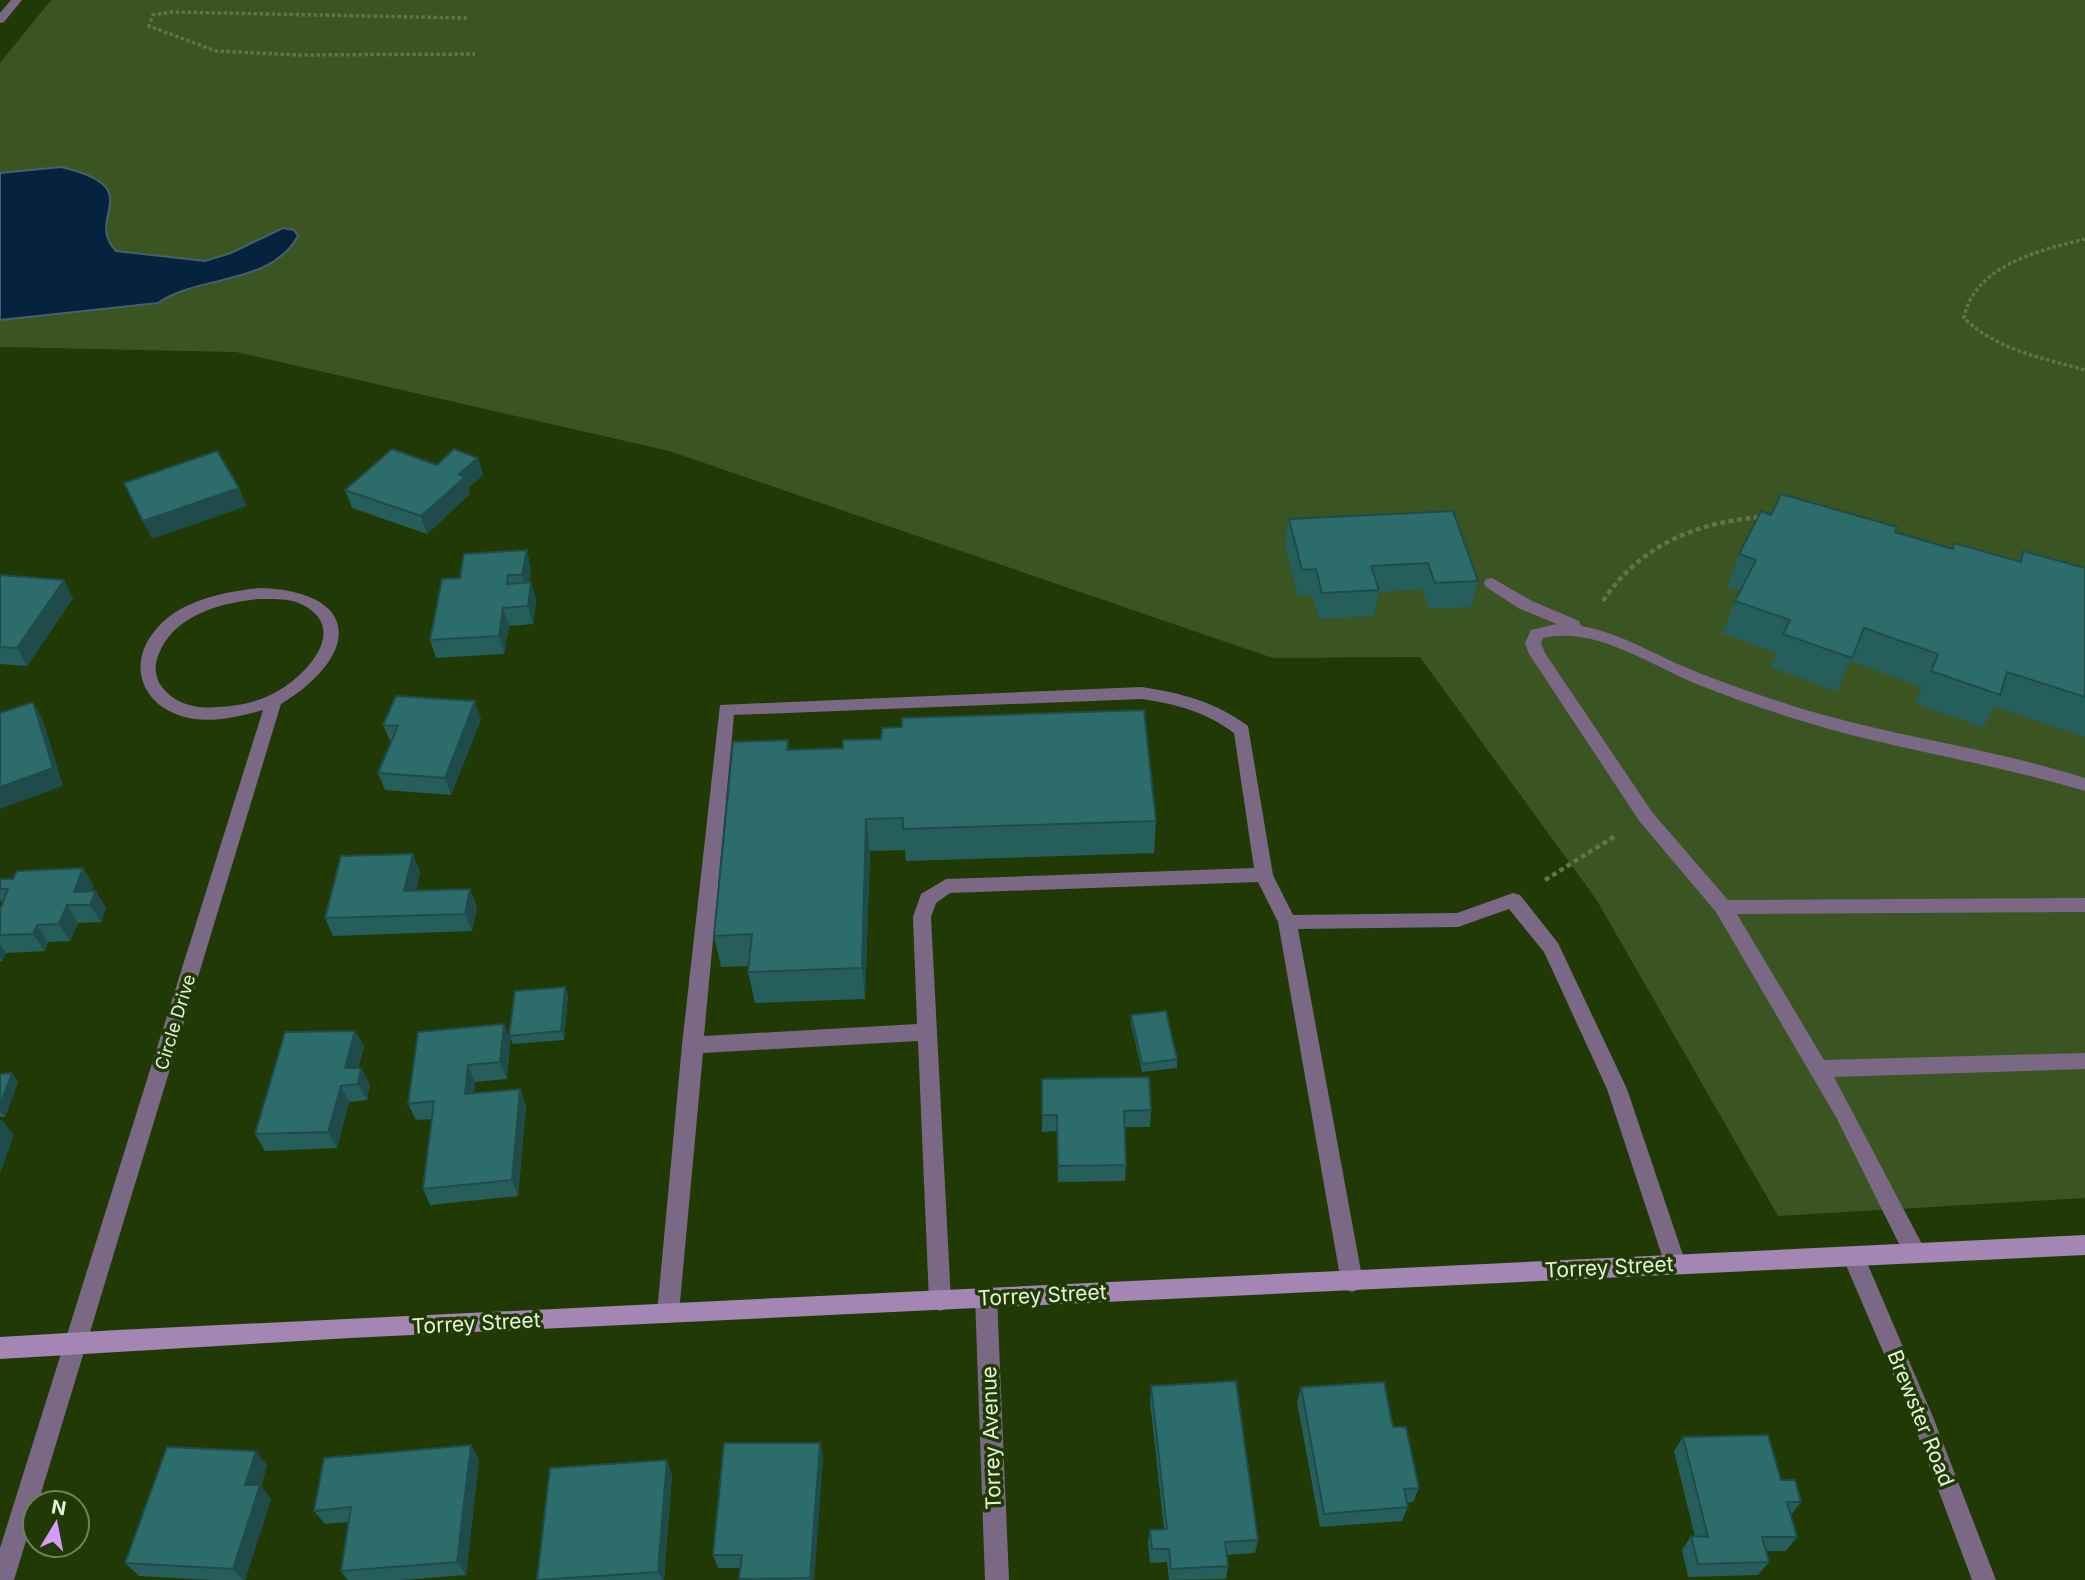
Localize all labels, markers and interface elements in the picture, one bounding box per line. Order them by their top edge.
street label: Circle Drive [151,972,199,1072]
street label: Torrey Street [1544,1251,1674,1283]
street label: Torrey Street [977,1279,1107,1311]
street label: Torrey Street [411,1307,541,1339]
street label: Brewster Road [1882,1346,1960,1490]
street label: Torrey Avenue [976,1366,1006,1510]
north arrow [21,1489,91,1559]
text: N [50,1495,68,1520]

